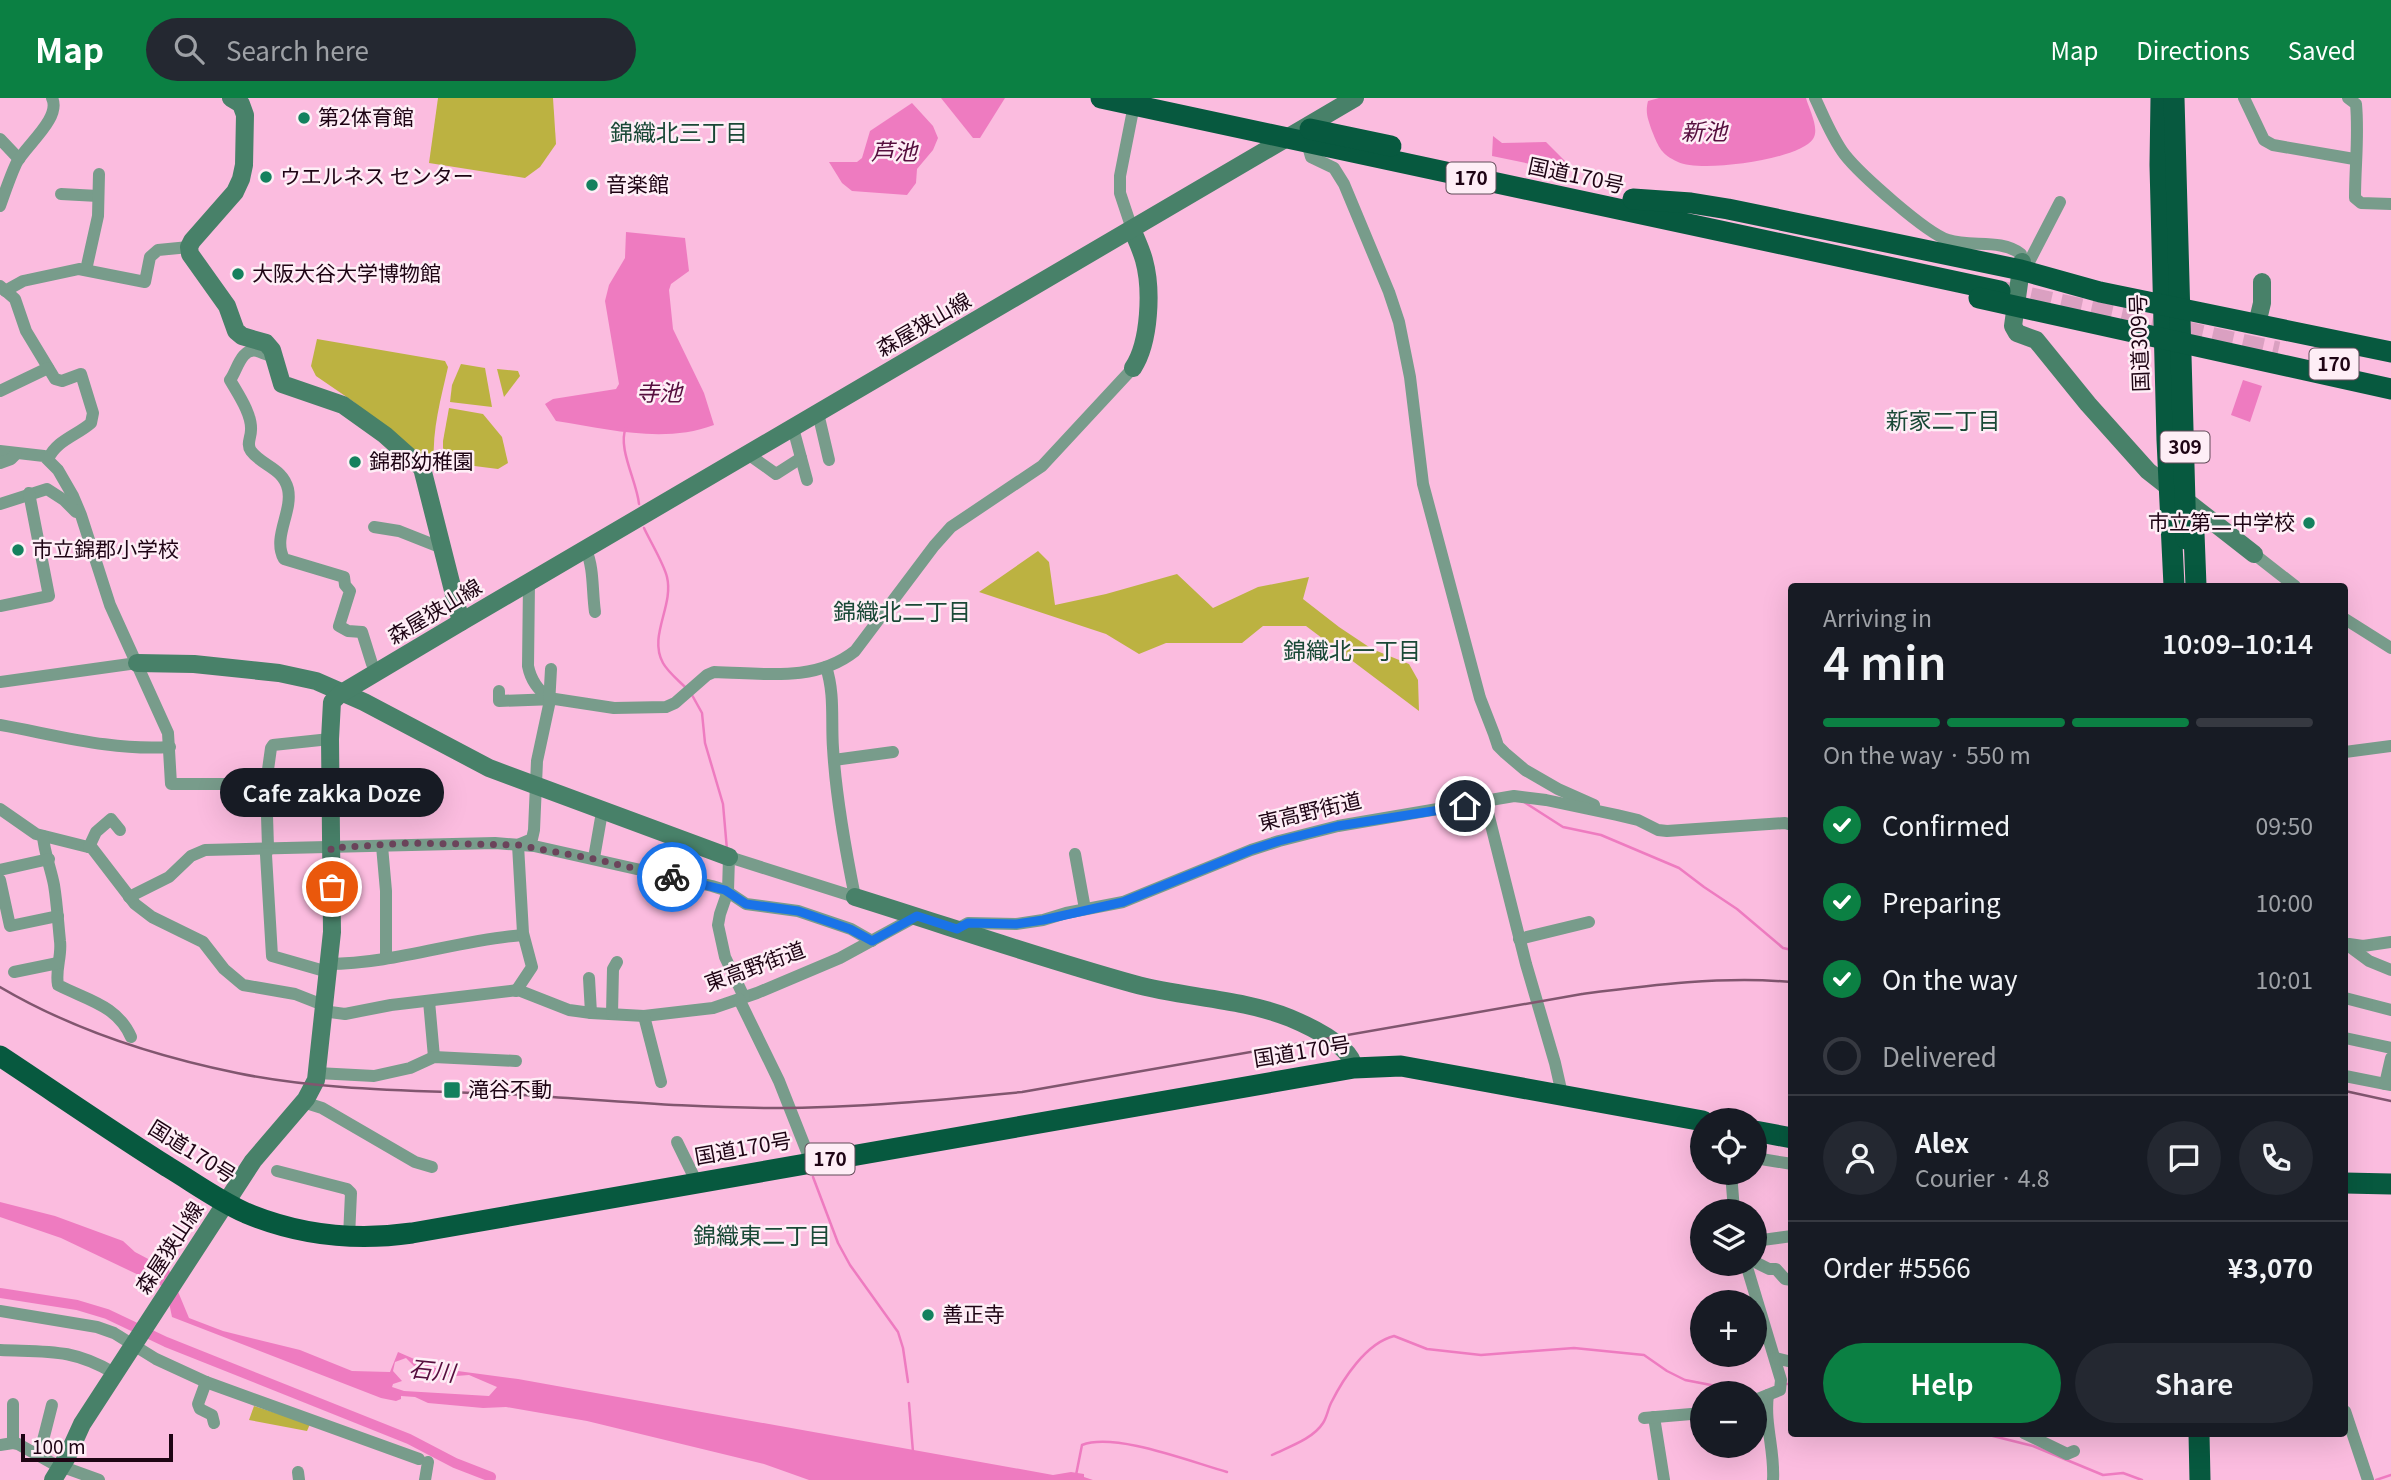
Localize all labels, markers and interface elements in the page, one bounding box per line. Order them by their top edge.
search box [146,18,636,81]
text: Map [35,25,104,73]
icon: search [170,30,208,68]
text: Search here [226,31,369,68]
text: Map [2050,32,2098,67]
text: Directions [2136,32,2250,67]
text: Saved [2288,32,2356,67]
place label: 第2体育館 [318,101,414,131]
marker: 第2体育館 [296,110,312,126]
water label: 新池 [1681,113,1729,147]
district label: 錦織北三丁目 [610,114,748,148]
water label: 芦池 [871,133,919,167]
street label: 国道170号 [1525,149,1627,199]
place label: ウエルネス センター [280,160,474,190]
road number: 170 [1446,162,1496,194]
place label: 音楽館 [606,168,669,198]
marker: ウエルネス センター [258,169,274,185]
marker: 音楽館 [584,177,600,193]
place label: 大阪大谷大学博物館 [252,257,441,287]
marker: 大阪大谷大学博物館 [230,266,246,282]
street label: 森屋狭山線 [870,284,976,363]
street label: 国道309号 [2121,294,2155,393]
road number: 170 [2310,348,2358,380]
water label: 寺池 [636,374,684,408]
district label: 新家二丁目 [1886,402,2001,436]
road number: 309 [2160,432,2210,462]
place label: 錦郡幼稚園 [369,445,474,475]
marker: 錦郡幼稚園 [347,454,363,470]
place label: 市立第二中学校 [2148,506,2295,536]
marker: 市立第二中学校 [2301,515,2317,531]
place label: 市立錦郡小学校 [32,533,179,563]
marker: 市立錦郡小学校 [10,542,26,558]
street label: 森屋狭山線 [381,570,487,650]
district label: 錦織北二丁目 [833,593,971,627]
text: Arriving in [1823,600,1932,634]
text: 10:09–10:14 [2162,624,2313,661]
text: 4 min [1823,627,1947,693]
district label: 錦織北一丁目 [1283,632,1421,666]
text: On the way · 550 m [1823,737,2031,771]
callout: Cafe zakka Doze [220,768,444,817]
text: Cafe zakka Doze [243,775,421,809]
pin [1435,776,1495,836]
street label: 東高野街道 [1255,784,1364,836]
icon: home [1446,787,1484,825]
icon: check [1823,806,1861,844]
text: Confirmed [1882,806,2011,843]
text: 09:50 [2256,808,2313,842]
courier [637,842,707,912]
pin [302,857,362,917]
icon: bike [653,858,691,896]
icon: bag [313,868,351,906]
icon: check [1823,883,1861,921]
text: Preparing [1882,883,2001,920]
text: 10:00 [2256,885,2313,919]
street label: 東高野街道 [700,933,809,997]
icon: check [1823,960,1861,998]
text: On the way [1882,960,2017,997]
text: 10:01 [2256,962,2313,996]
street label: 国道170号 [1251,1028,1352,1073]
text: Delivered [1882,1037,1997,1074]
place label: 滝谷不動 [468,1073,552,1103]
marker: 滝谷不動 [442,1080,462,1100]
map controls [1690,1108,1767,1458]
button: locate [1690,1108,1767,1185]
street label: 国道170号 [144,1112,243,1189]
button: person [1823,1121,1897,1195]
button: chat [2147,1121,2221,1195]
button: phone [2239,1121,2313,1195]
text: Alex [1915,1123,1969,1160]
street label: 国道170号 [692,1124,793,1170]
road number: 170 [806,1144,854,1175]
text: Courier · 4.8 [1915,1160,2050,1194]
street label: 森屋狭山線 [127,1195,209,1299]
button: layers [1690,1199,1767,1276]
district label: 錦織東二丁目 [693,1217,831,1251]
text: Order #5566 [1823,1248,1971,1285]
text: ¥3,070 [2228,1248,2313,1285]
button: + [1690,1290,1767,1367]
place label: 善正寺 [942,1298,1005,1328]
marker: 善正寺 [920,1307,936,1323]
button: Help [1823,1343,2061,1423]
button: Share [2075,1343,2313,1423]
water label: 石川 [408,1350,460,1389]
button: − [1690,1381,1767,1458]
scale bar [21,1431,173,1463]
text: 100 m [32,1432,86,1459]

